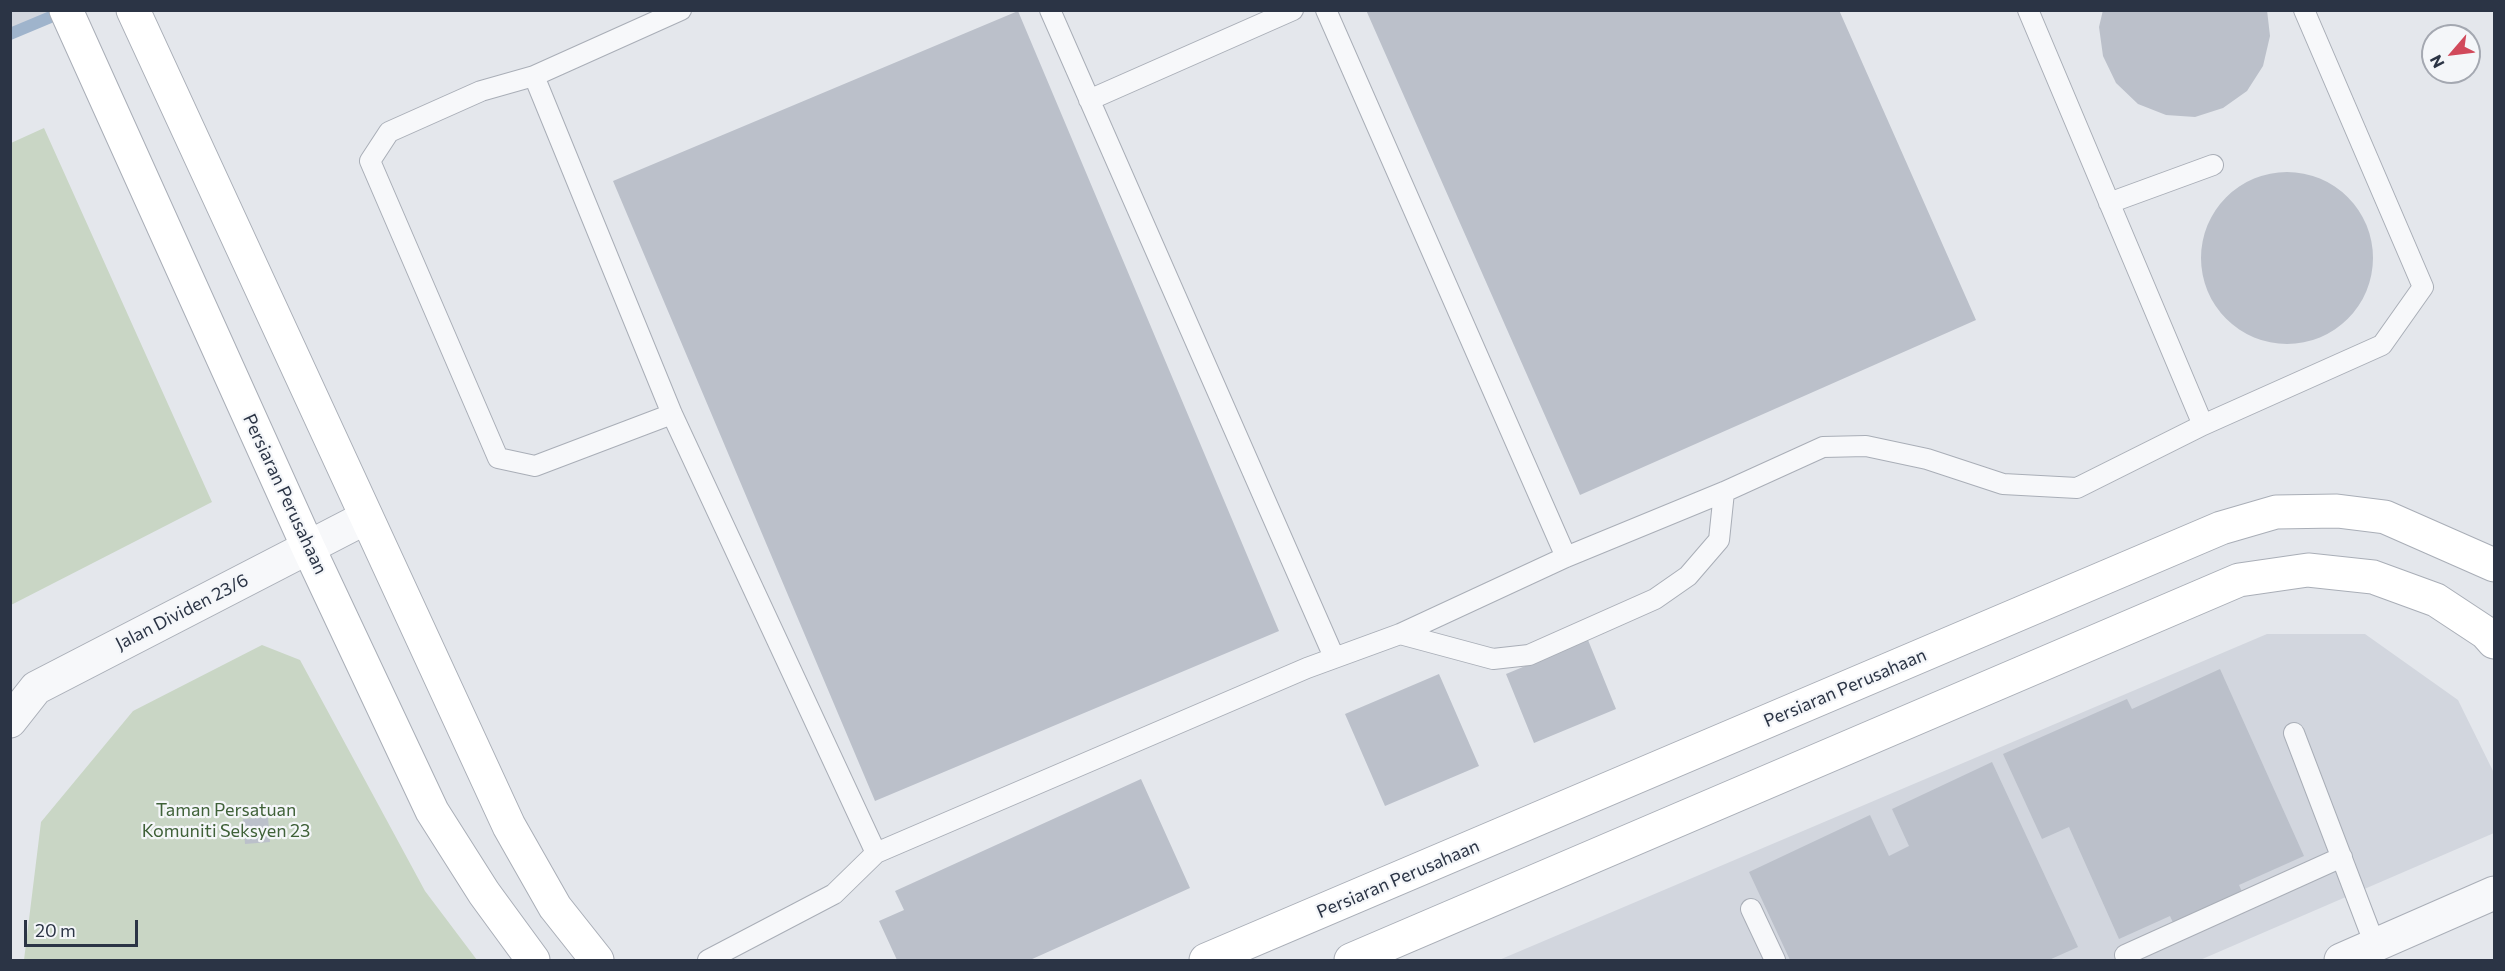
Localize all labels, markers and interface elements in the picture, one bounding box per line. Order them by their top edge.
north arrow [2421,24,2481,84]
text: N [2425,52,2448,72]
street label: Persiaran Perusahaan [238,410,332,578]
street label: Jalan Dividen 23/6 [112,569,252,655]
street label: Persiaran Perusahaan [1760,644,1930,732]
park label: Taman Persatuan Komuniti Seksyen 23 [142,799,310,842]
street label: Persiaran Perusahaan [1313,835,1483,923]
scale bar [27,908,141,946]
text: 20 m [35,919,76,941]

